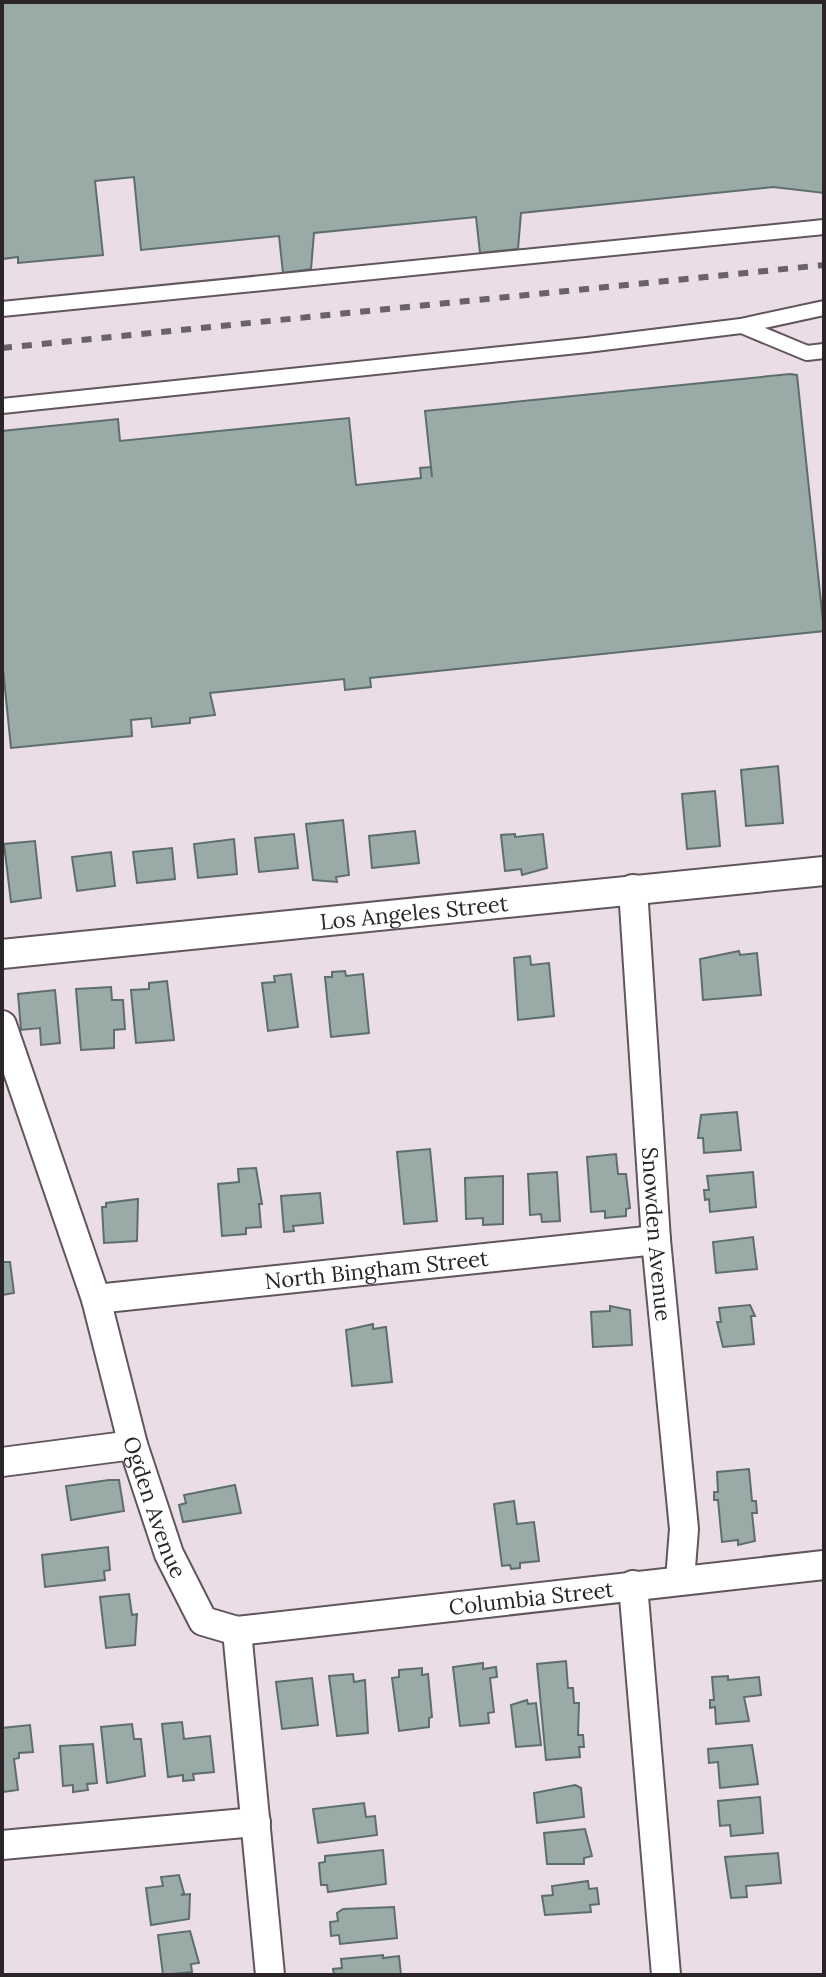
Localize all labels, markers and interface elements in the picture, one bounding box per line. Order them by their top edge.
street label: Los Angeles Street [318,889,510,936]
street label: Snowden Avenue [636,1146,678,1323]
street label: North Bingham Street [263,1244,490,1295]
street label: Ogden Avenue [117,1433,193,1583]
street label: Columbia Street [447,1575,615,1621]

